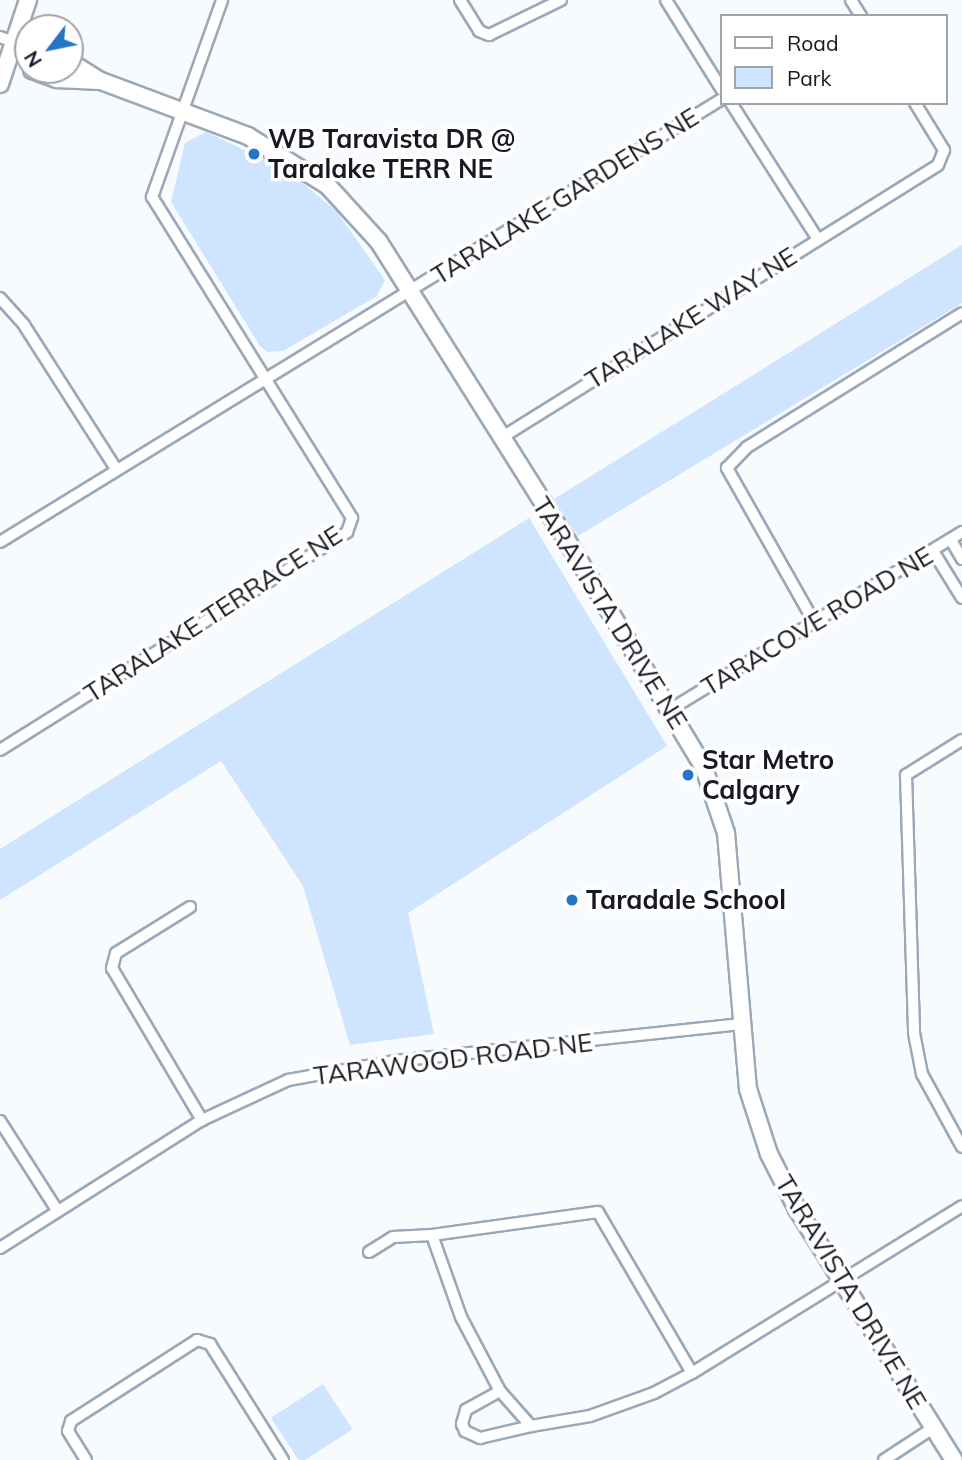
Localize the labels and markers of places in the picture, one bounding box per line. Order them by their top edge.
place label: WB Taravista DR @ Taralake TERR NE [268,123,516,184]
marker: WB Taravista DR @ Taralake TERR NE [246,146,262,162]
place label: Star Metro Calgary [702,744,834,806]
marker: Star Metro Calgary [680,767,696,783]
place label: Taradale School [586,884,786,916]
marker: Taradale School [564,892,580,908]

